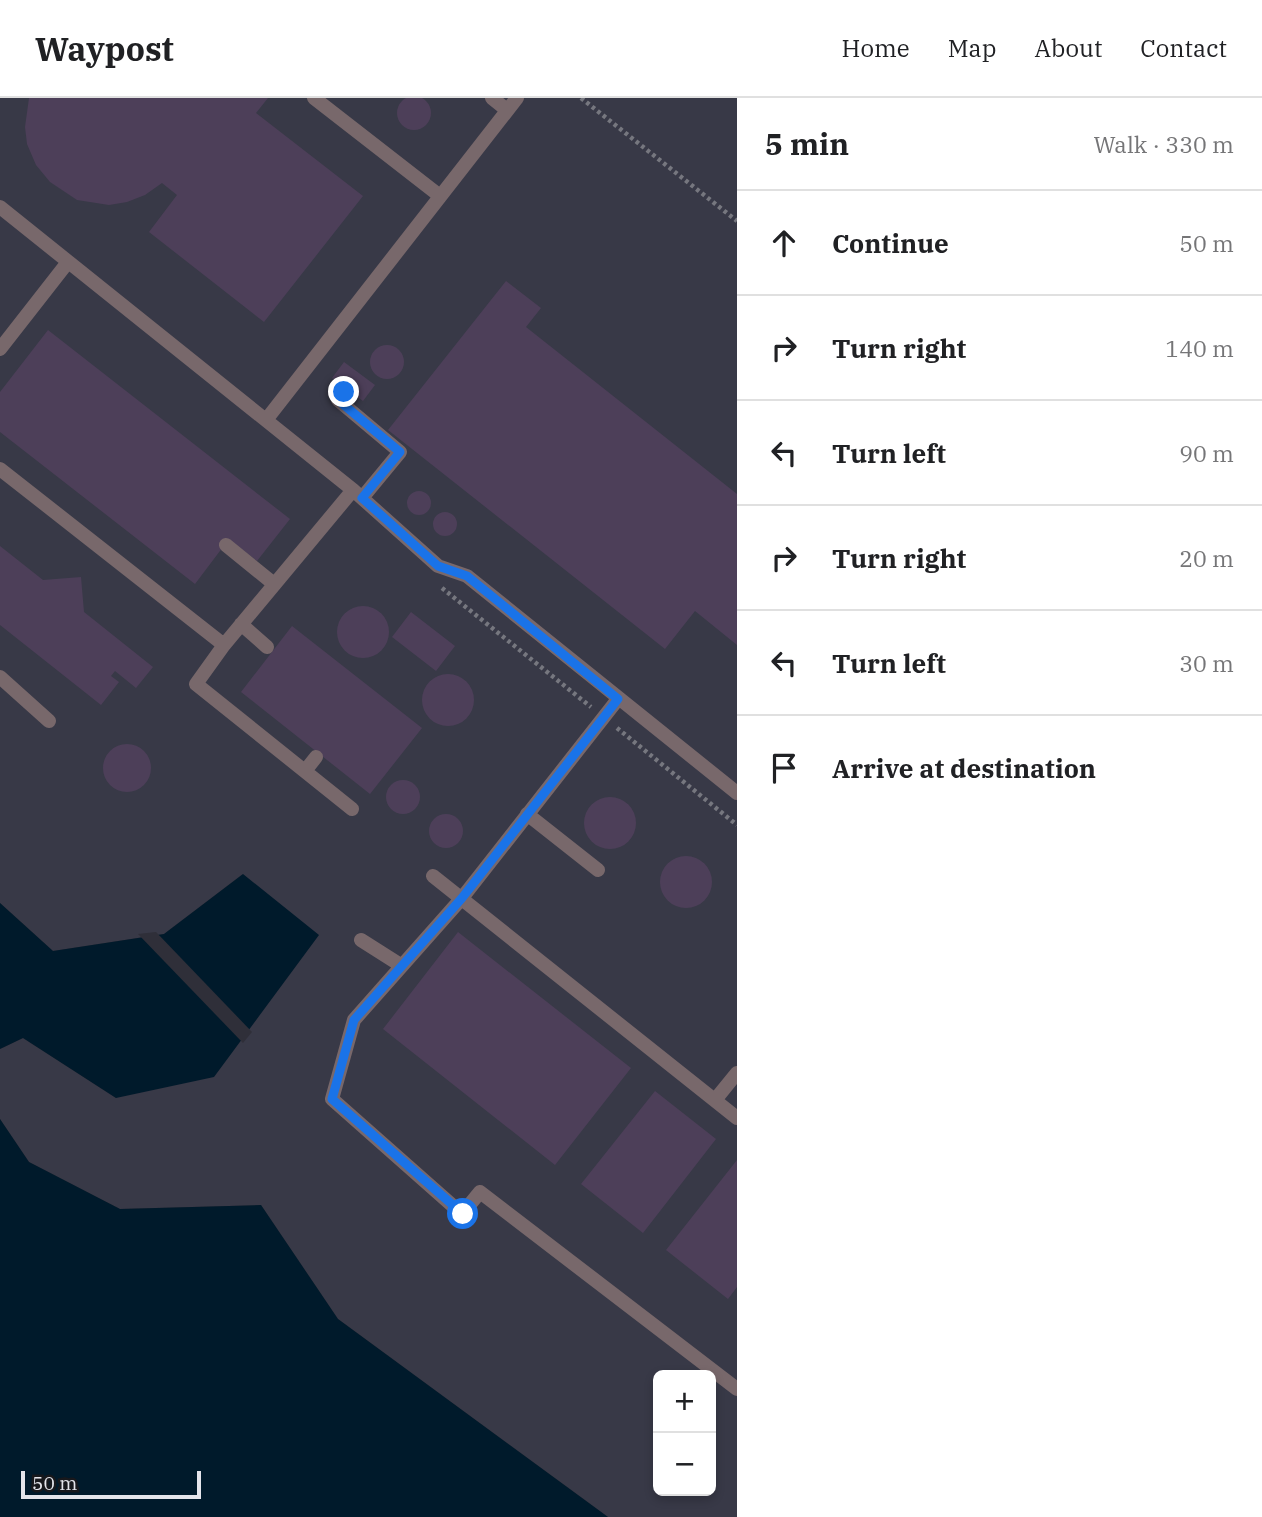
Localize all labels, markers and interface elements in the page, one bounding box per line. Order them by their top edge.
text: Waypost [35,27,174,70]
text: Home [842,32,910,64]
text: Map [948,32,996,64]
text: About [1034,32,1102,64]
text: Contact [1140,32,1227,64]
text: 5 min [765,124,849,163]
text: Walk · 330 m [1093,129,1234,159]
icon: ahead [765,224,803,262]
text: Continue [832,226,949,260]
text: 50 m [1179,228,1234,258]
icon: right [765,329,803,367]
text: Turn right [832,331,966,365]
text: 140 m [1165,333,1234,363]
route end [328,376,359,407]
icon: left [765,434,803,472]
text: Turn left [832,436,946,470]
text: 90 m [1179,438,1234,468]
icon: right [765,539,803,577]
text: Turn right [832,541,966,575]
text: 20 m [1179,543,1234,573]
icon: left [765,644,803,682]
text: Turn left [832,646,946,680]
text: 30 m [1179,648,1234,678]
icon: arrive [765,749,803,787]
text: Arrive at destination [832,751,1096,785]
route start [447,1198,478,1229]
map controls [653,1370,716,1496]
button: + [653,1370,716,1433]
button: − [653,1433,716,1496]
scale bar [21,1468,201,1500]
text: 50 m [32,1471,77,1495]

